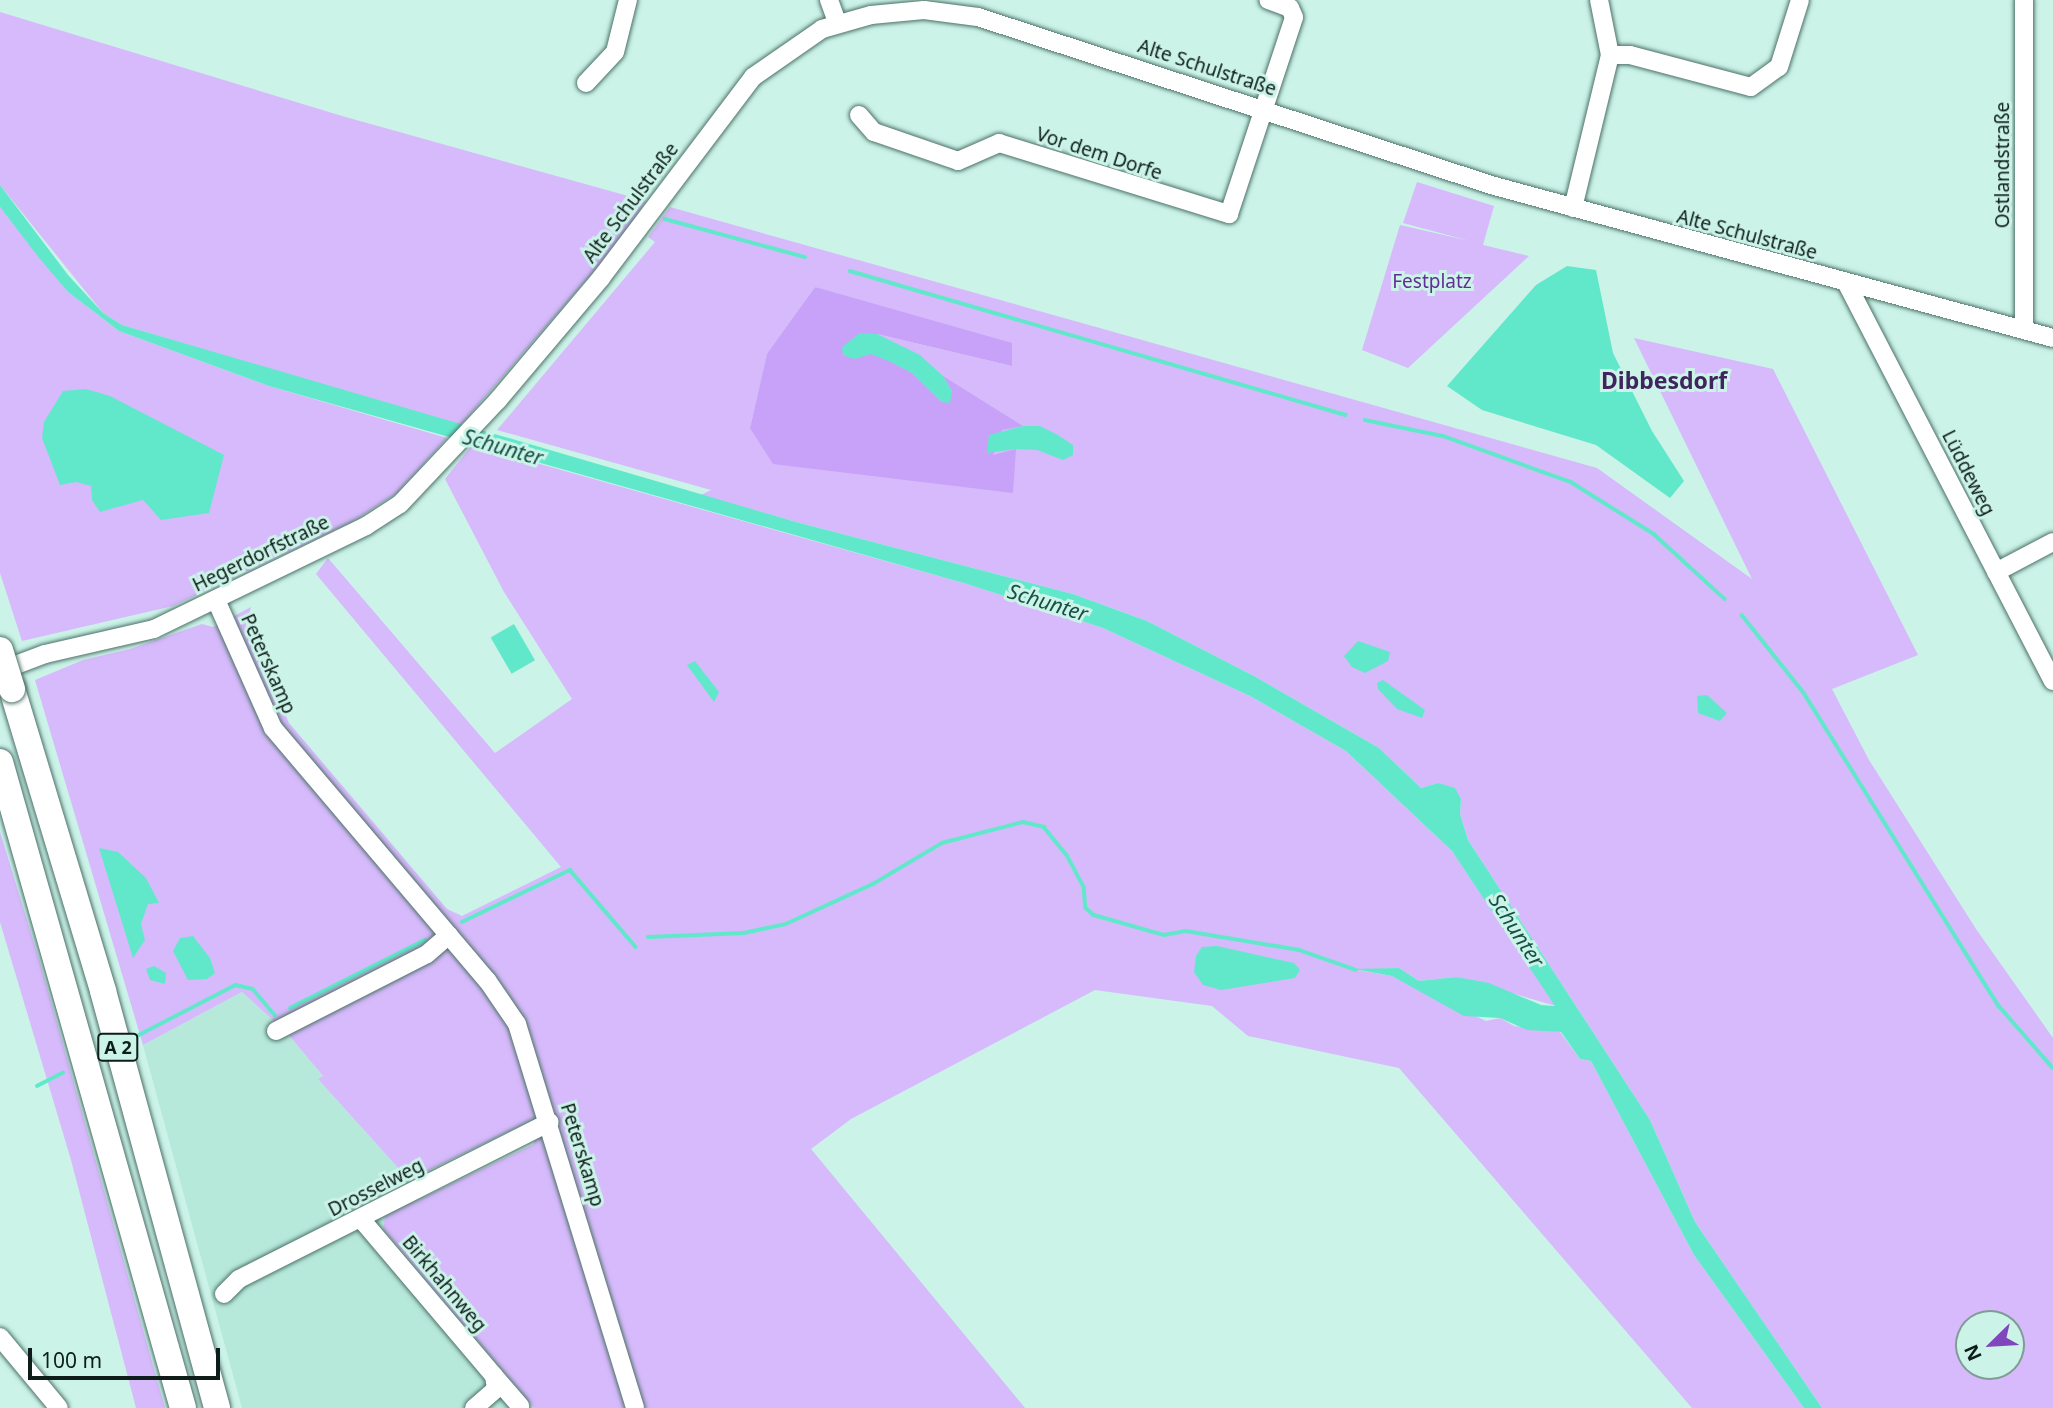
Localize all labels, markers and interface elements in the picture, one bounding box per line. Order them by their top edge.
street label: Alte Schulstraße [1135,35,1279,101]
street label: Ostlandstraße [1992,102,2014,228]
street label: Vor dem Dorfe [1033,123,1165,185]
street label: Alte Schulstraße [578,139,684,267]
street label: Alte Schulstraße [1674,205,1820,265]
park label: Festplatz [1392,271,1472,293]
district label: Dibbesdorf [1601,366,1727,394]
water label: Schunter [460,424,546,470]
street label: Lüddeweg [1937,427,1999,519]
street label: Hegerdorfstraße [189,511,333,597]
water label: Schunter [1005,578,1091,626]
street label: Peterskamp [236,610,300,718]
water label: Schunter [1484,889,1550,971]
road number: A 2 [97,1032,139,1062]
street label: Peterskamp [555,1101,609,1209]
street label: Drosselweg [324,1154,428,1222]
street label: Birkhahnweg [397,1231,491,1337]
north arrow [1955,1310,2025,1380]
scale bar [32,1334,224,1378]
text: N [1958,1340,1988,1365]
text: 100 m [41,1346,102,1374]

